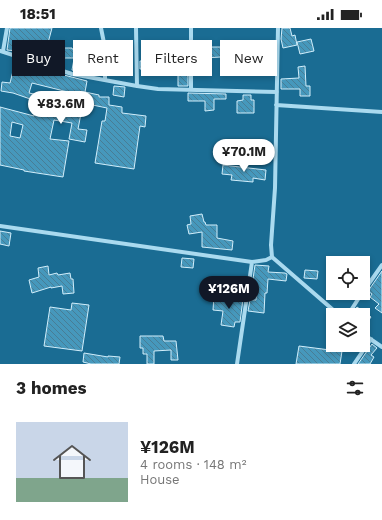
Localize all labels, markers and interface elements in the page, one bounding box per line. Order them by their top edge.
text: 18:51 [20,5,56,23]
chip: Buy [12,40,65,76]
chip: Rent [73,40,133,76]
chip: Filters [141,40,212,76]
chip: New [220,40,277,76]
pin: ¥83.6M [28,91,94,125]
text: ¥83.6M [37,96,85,111]
pin: ¥70.1M [211,139,277,173]
text: ¥70.1M [222,144,266,159]
map controls [326,256,370,352]
button: locate [326,256,370,300]
pin: ¥126M [201,276,257,310]
text: ¥126M [208,281,250,296]
button: layers [326,308,370,352]
icon: filters [344,377,366,399]
text: 3 homes [16,378,87,398]
text: ¥126M [140,437,195,457]
icon: home [48,438,96,486]
text: 4 rooms · 148 m² [140,457,246,472]
text: House [140,472,180,487]

